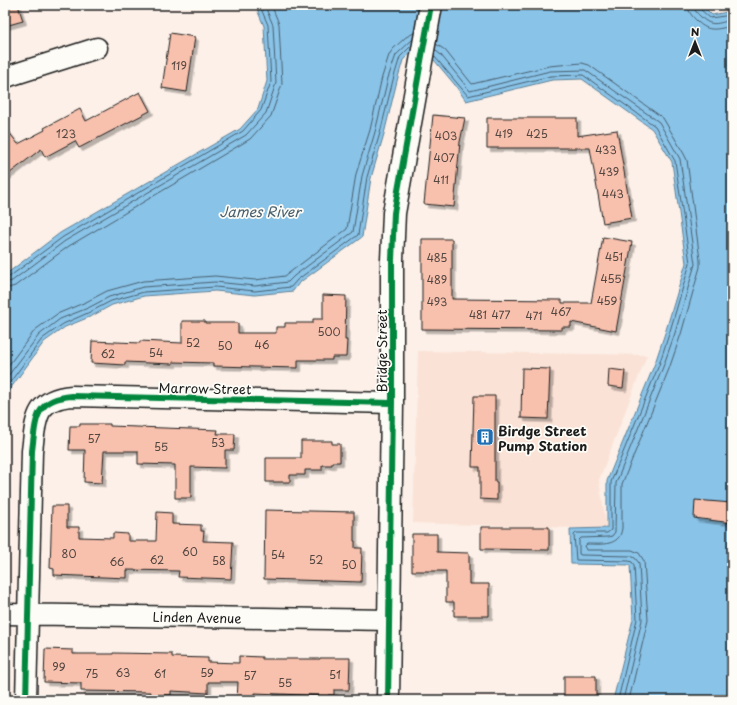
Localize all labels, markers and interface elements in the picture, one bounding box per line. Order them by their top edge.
north arrow [675,22,715,62]
text: N [691,23,700,40]
house number: 119 [171,57,187,74]
house number: 123 [56,125,76,142]
house number: 419 [495,125,513,142]
house number: 425 [526,125,548,142]
house number: 403 [435,127,457,144]
house number: 433 [595,141,617,158]
house number: 407 [433,149,455,166]
house number: 439 [599,163,619,180]
house number: 411 [433,171,449,188]
house number: 443 [602,185,624,202]
water label: James River [219,201,302,222]
house number: 451 [605,248,623,265]
house number: 485 [427,249,447,266]
house number: 455 [600,270,622,287]
house number: 489 [427,271,447,288]
house number: 459 [597,292,617,309]
house number: 493 [427,293,447,310]
house number: 467 [551,303,571,320]
house number: 481 [469,306,487,323]
house number: 477 [491,306,511,323]
house number: 471 [525,307,543,324]
street label: Bridge Street [372,309,391,393]
house number: 500 [317,323,341,340]
house number: 52 [186,334,200,351]
house number: 46 [255,336,270,353]
house number: 50 [217,337,233,354]
house number: 54 [149,344,163,361]
house number: 62 [101,345,115,362]
street label: Marrow Street [159,378,251,398]
place label: Birdge Street Pump Station [498,421,587,455]
building icon: Birdge Street Pump Station [475,427,495,447]
house number: 57 [87,430,101,447]
house number: 53 [211,434,225,451]
house number: 55 [154,438,168,455]
house number: 60 [182,543,198,560]
house number: 80 [62,545,76,562]
house number: 54 [271,546,285,563]
house number: 62 [150,551,164,568]
house number: 52 [309,551,323,568]
house number: 58 [212,552,226,569]
house number: 66 [109,553,125,570]
house number: 50 [341,556,357,573]
street label: Linden Avenue [152,607,242,627]
house number: 99 [52,658,66,675]
house number: 63 [116,664,130,681]
house number: 59 [200,664,214,681]
house number: 75 [86,665,98,682]
house number: 61 [154,665,166,682]
house number: 51 [329,666,341,683]
house number: 57 [243,667,257,684]
house number: 55 [278,674,292,691]

